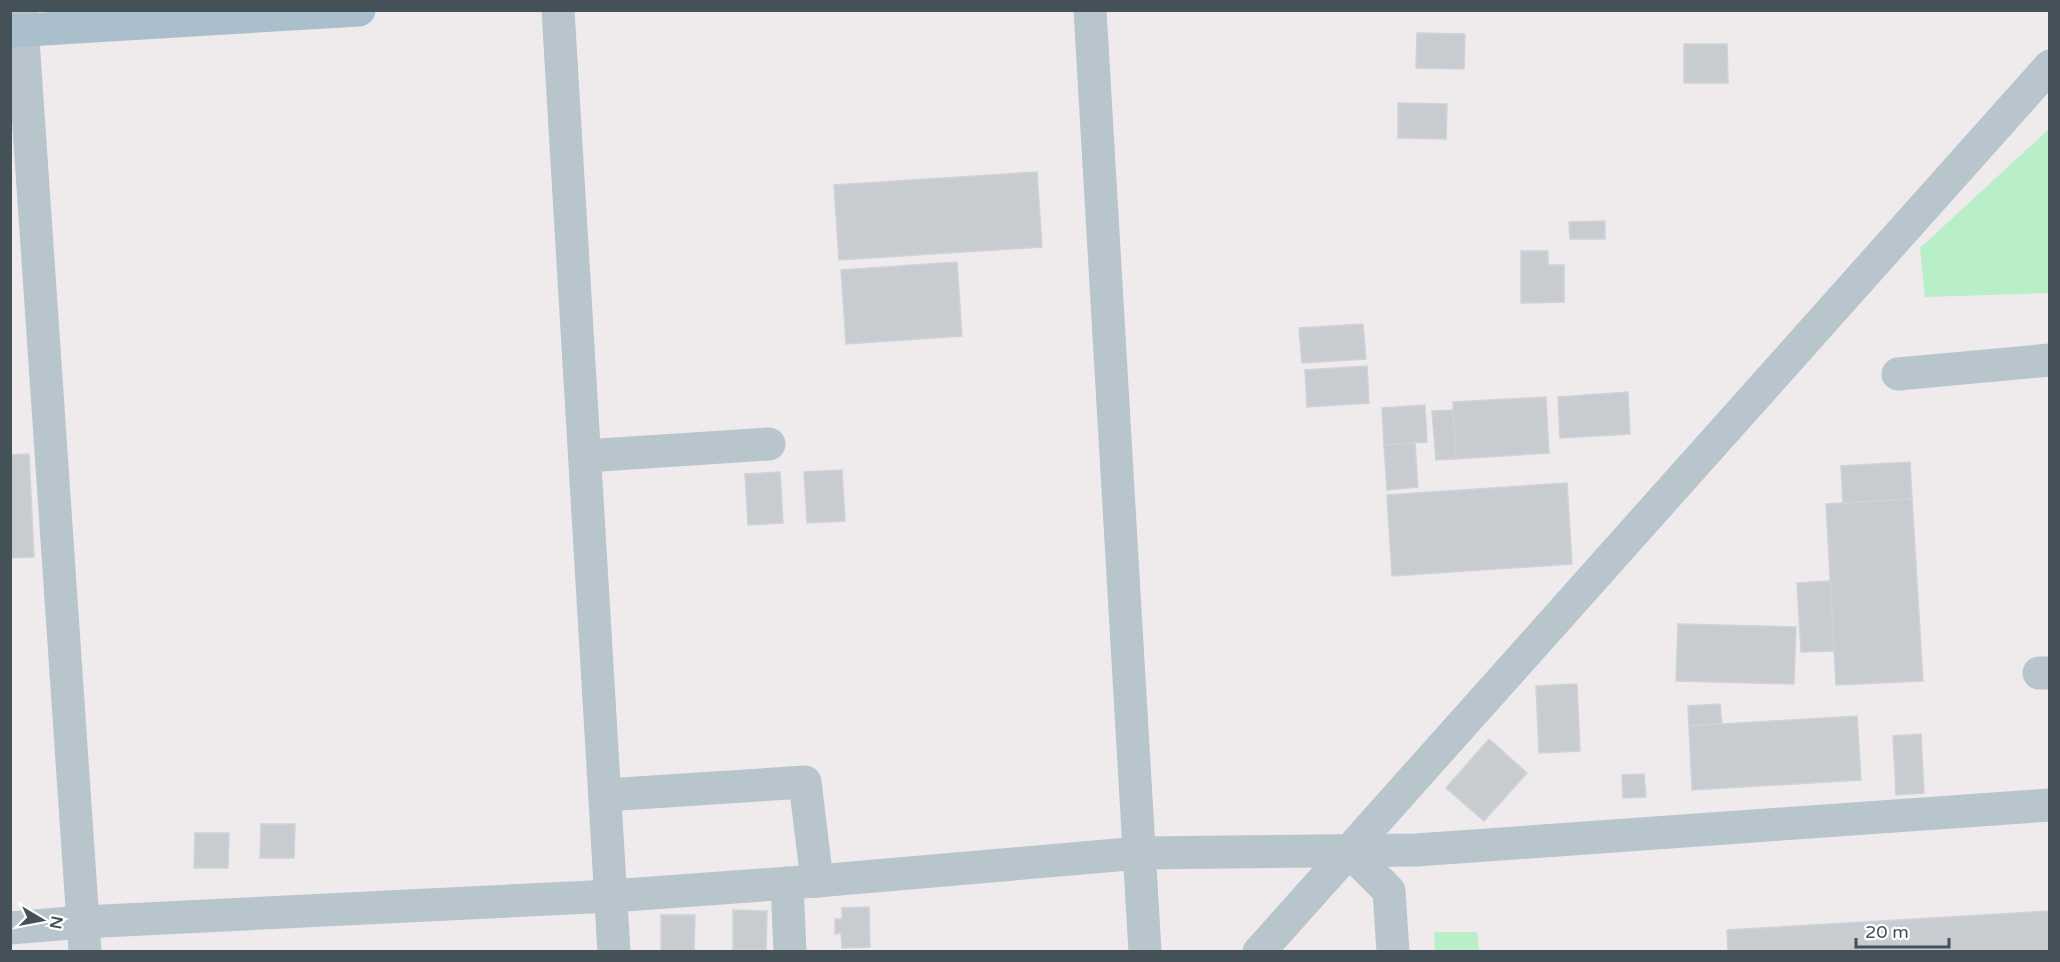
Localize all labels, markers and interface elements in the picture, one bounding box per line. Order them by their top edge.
north arrow [12,890,72,950]
scale bar [1856,911,1949,949]
text: N [45,914,67,930]
text: 20 m [1865,921,1909,943]

